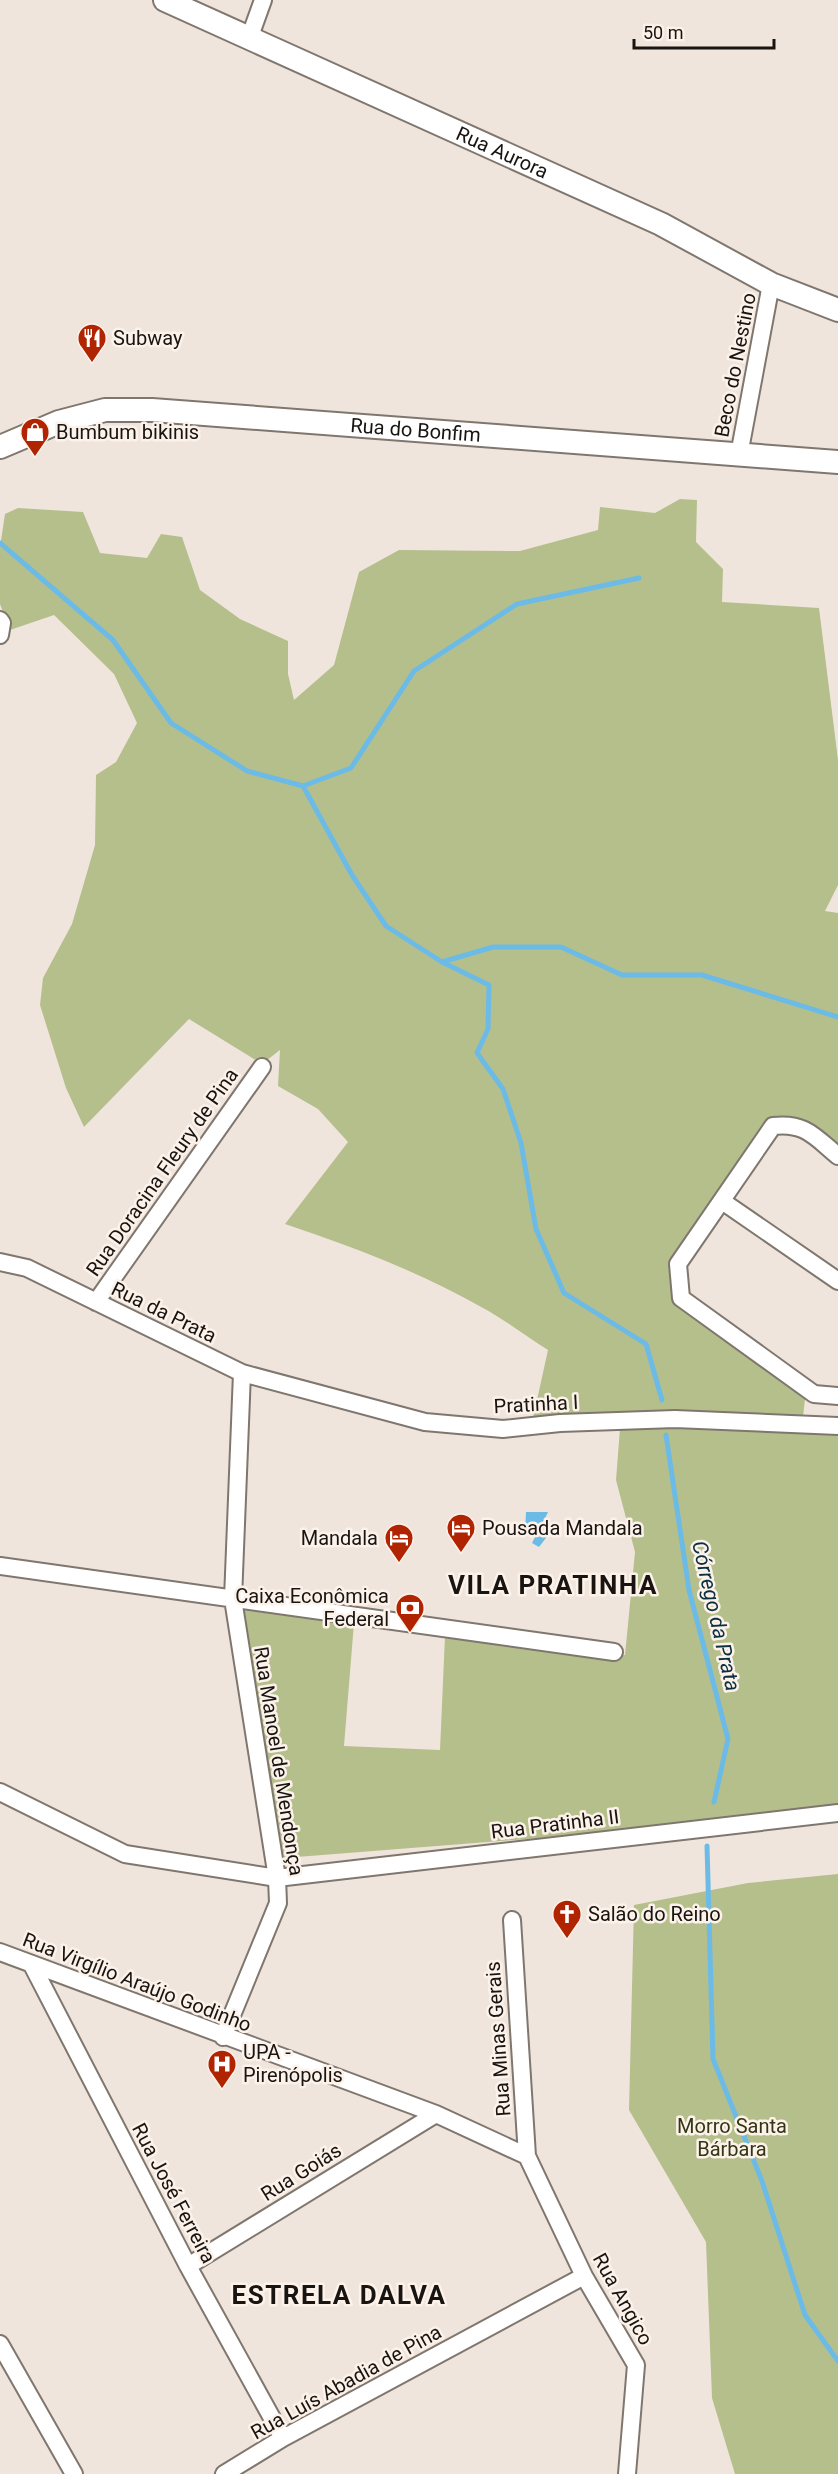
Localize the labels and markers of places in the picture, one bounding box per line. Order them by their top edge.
restaurant icon: Subway [76,322,108,364]
place label: Subway [113,326,183,350]
shop icon: Bumbum bikinis [19,416,51,458]
place label: Bumbum bikinis [56,420,199,444]
hotel icon: Pousada Mandala [445,1512,477,1554]
place label: Pousada Mandala [482,1516,643,1540]
hotel icon: Mandala [383,1522,415,1564]
place label: Mandala [301,1526,378,1550]
place label: Caixa Econômica Federal [235,1584,389,1631]
bank icon: Caixa Econômica Federal [394,1592,426,1634]
church icon: Salão do Reino [551,1898,583,1940]
place label: Salão do Reino [588,1902,721,1926]
place label: UPA - Pirenópolis [243,2040,343,2087]
hospital icon: UPA - Pirenópolis [206,2048,238,2090]

